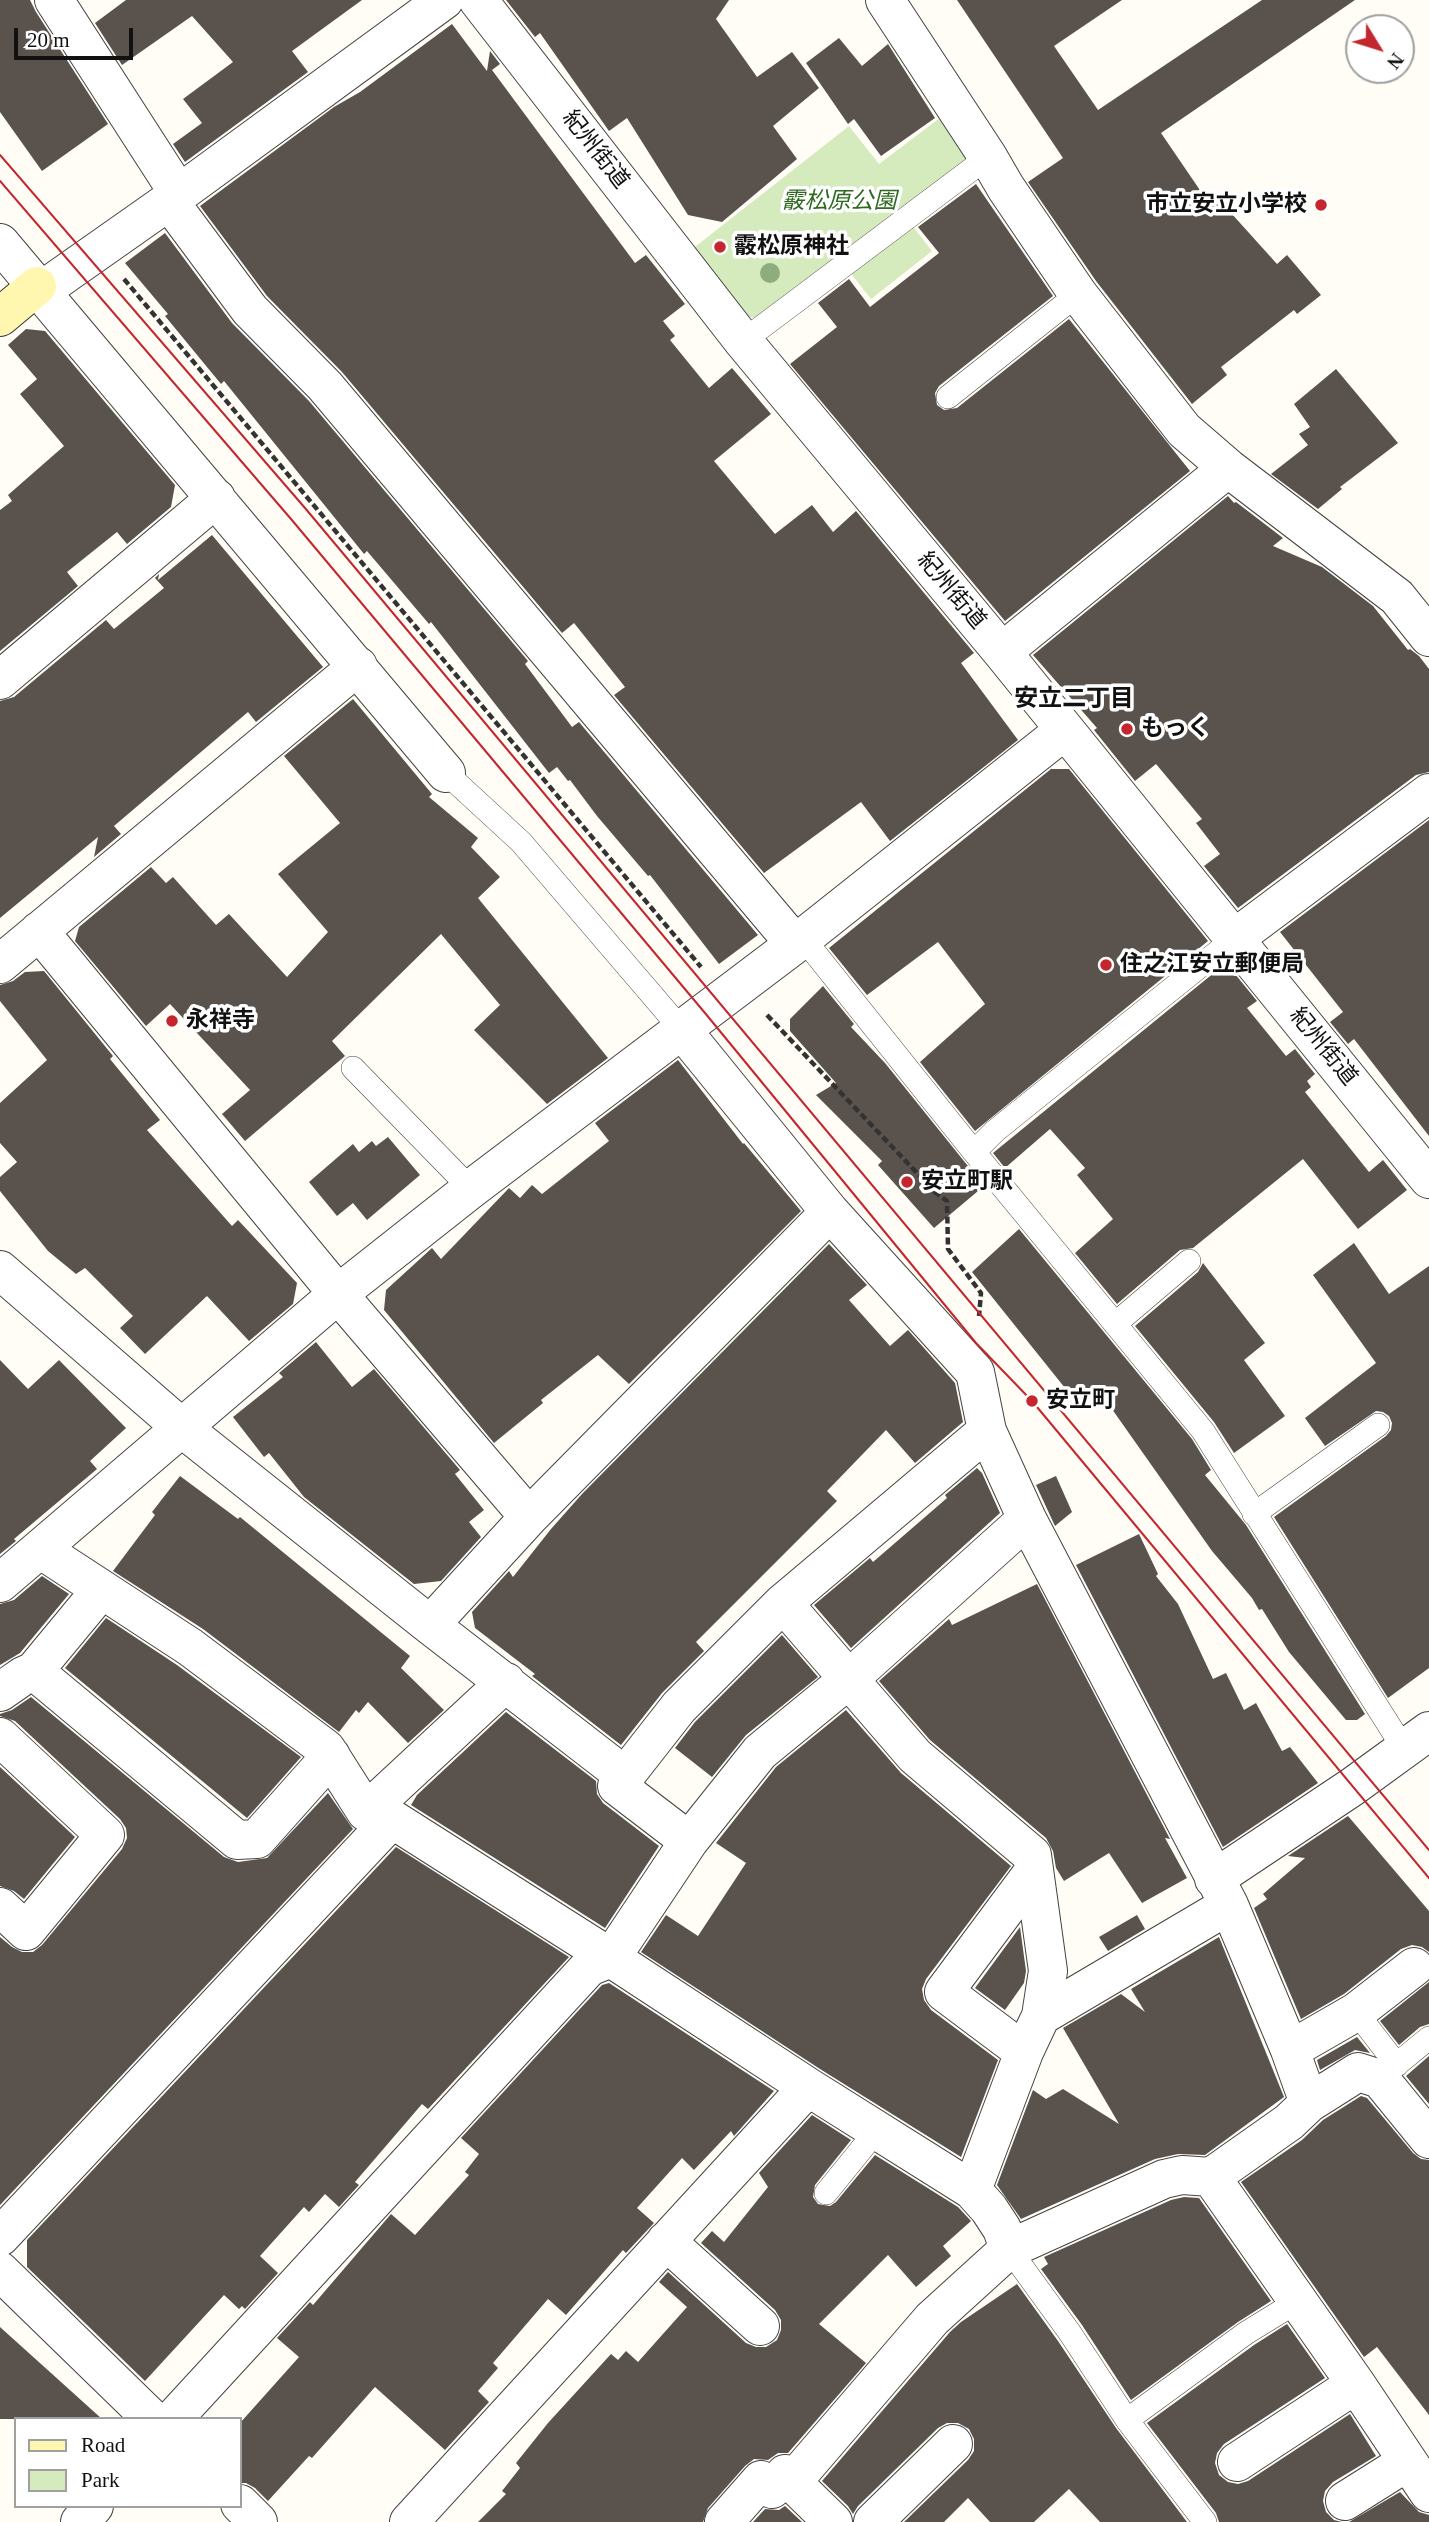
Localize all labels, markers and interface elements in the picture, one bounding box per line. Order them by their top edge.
scale bar [18,14,136,58]
north arrow [1345,14,1415,84]
text: 20 m [27,28,70,52]
text: N [1383,49,1408,73]
street label: 紀州街道 [556,105,634,195]
park label: 霰松原公園 [782,188,896,216]
place label: 市立安立小学校 [1146,191,1307,219]
marker: 市立安立小学校 [1313,197,1329,213]
place label: 霰松原神社 [734,233,849,261]
marker: 霰松原神社 [712,239,728,255]
street label: 紀州街道 [911,547,991,635]
district label: 安立二丁目 [1014,686,1134,714]
place label: もっく [1141,715,1210,743]
marker: もっく [1119,721,1135,737]
place label: 住之江安立郵便局 [1120,951,1304,979]
marker: 住之江安立郵便局 [1098,957,1114,973]
street label: 紀州街道 [1283,1003,1363,1091]
place label: 永祥寺 [186,1007,255,1035]
marker: 永祥寺 [164,1013,180,1029]
place label: 安立町駅 [921,1168,1013,1196]
marker: 安立町駅 [899,1174,915,1190]
place label: 安立町 [1046,1387,1115,1415]
marker: 安立町 [1024,1393,1040,1409]
legend [14,2417,242,2508]
text: Road [81,2433,125,2457]
text: Park [81,2468,120,2492]

